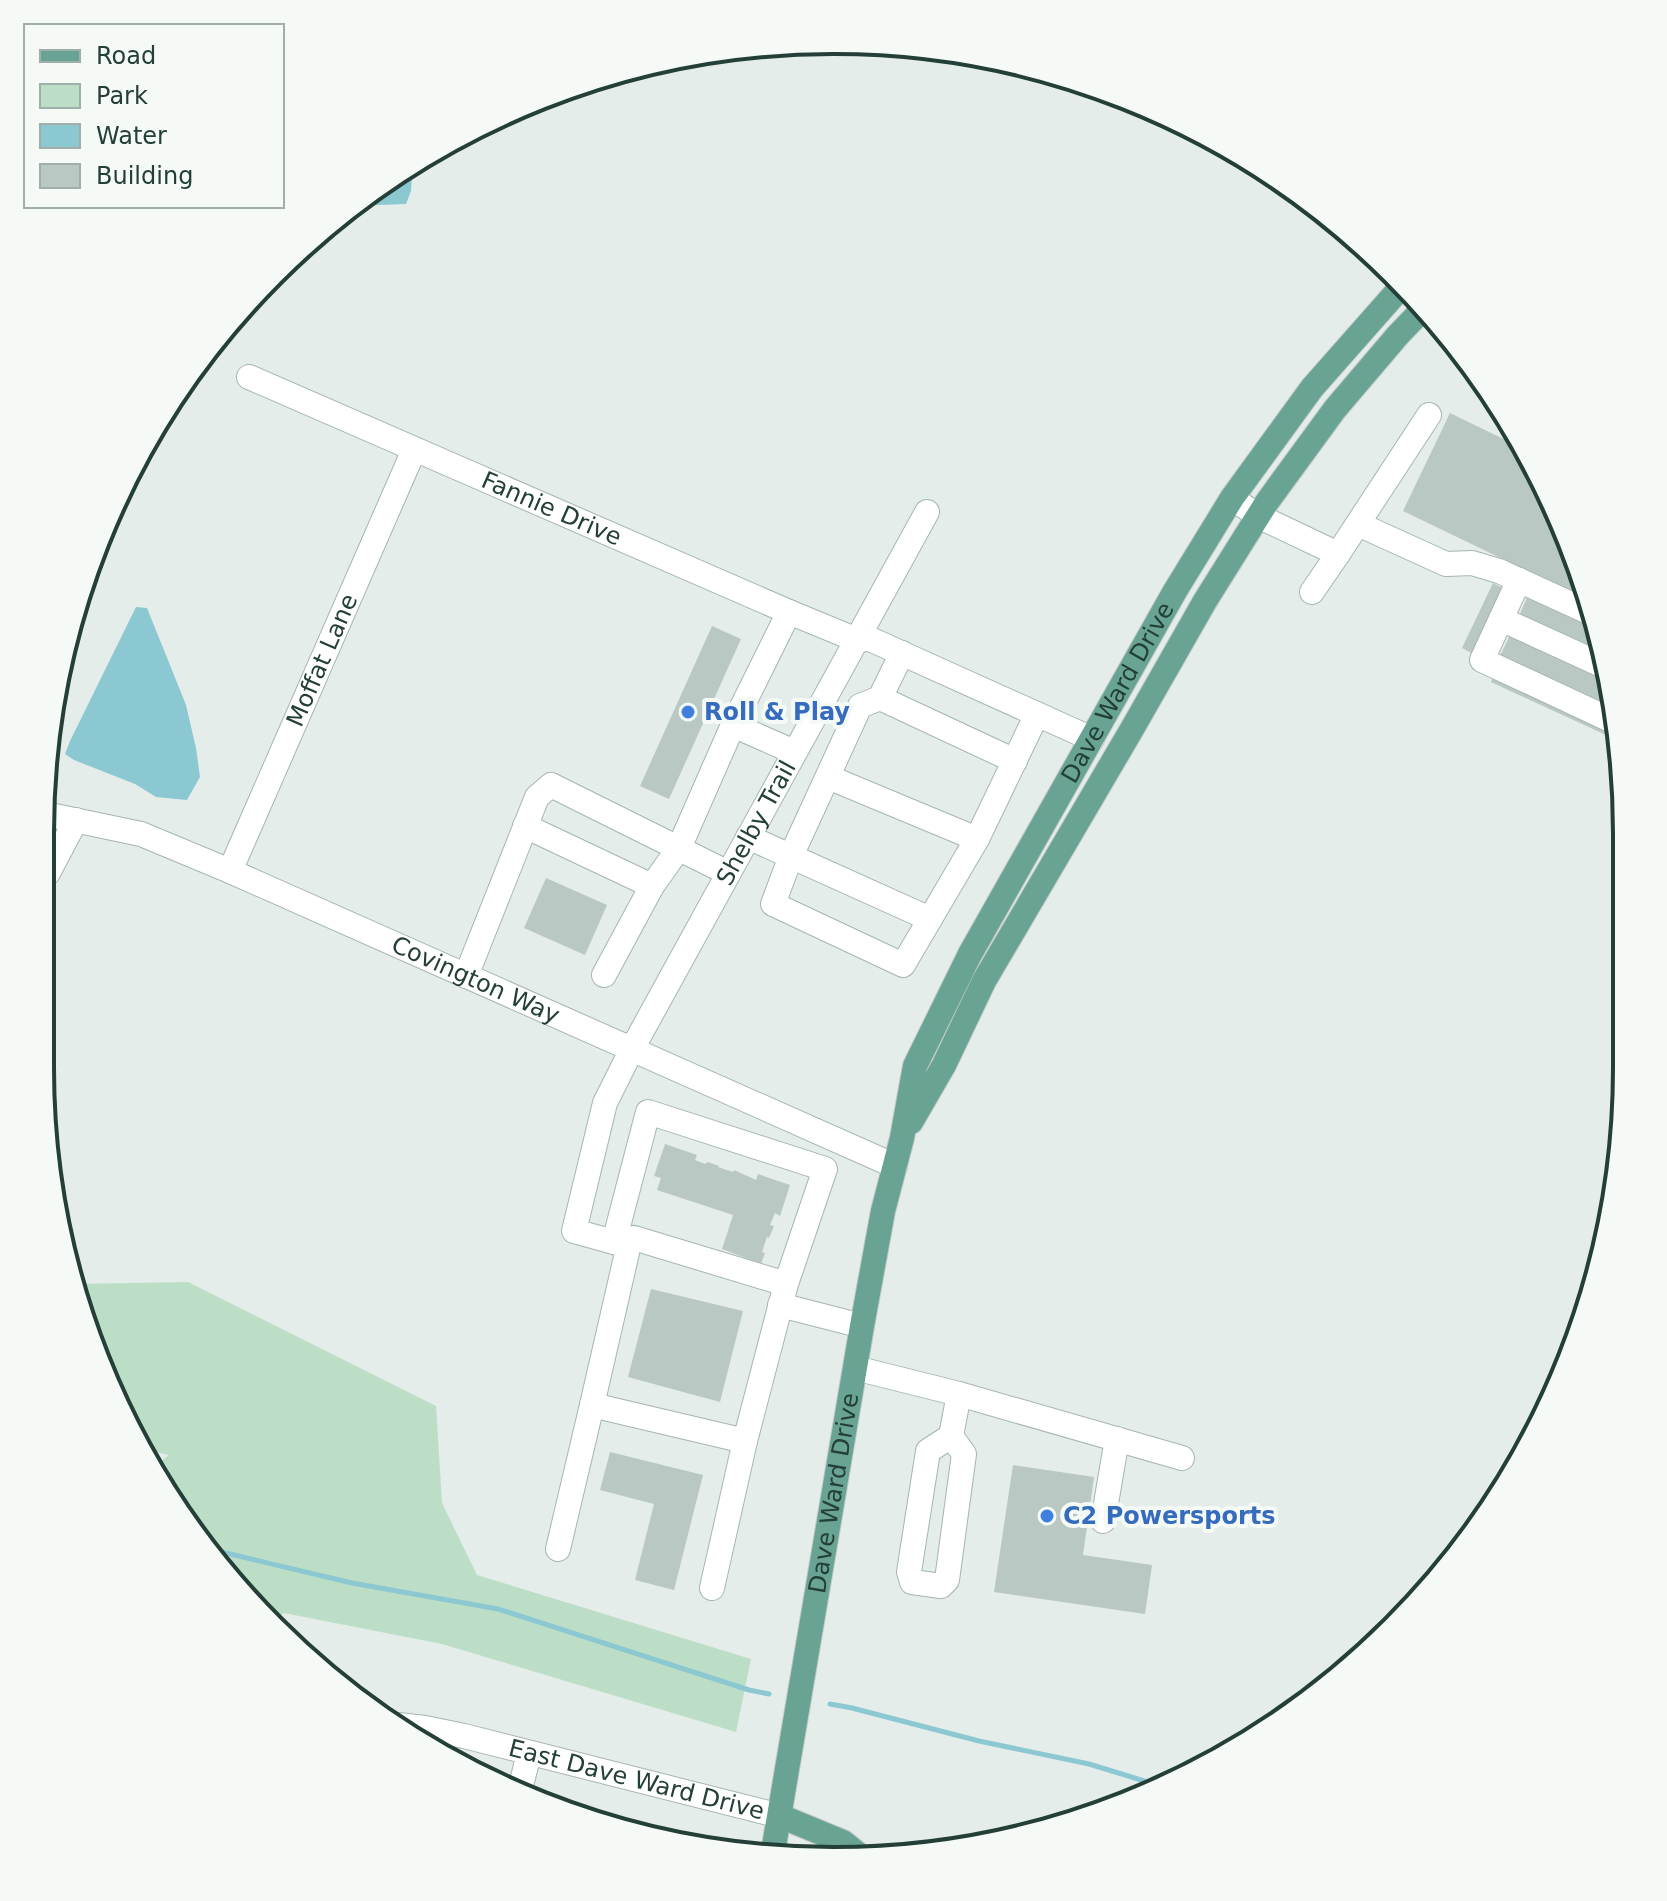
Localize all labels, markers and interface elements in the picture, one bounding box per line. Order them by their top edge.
legend [24,24,284,208]
text: Road [96,42,156,70]
text: Park [96,82,148,110]
text: Water [96,122,167,150]
text: Building [96,162,193,190]
street label: Fannie Drive [477,466,626,551]
street label: Moffat Lane [281,590,363,731]
street label: Dave Ward Drive [1056,597,1180,788]
place label: Roll & Play [704,698,850,726]
marker: Roll & Play [679,703,697,721]
street label: Shelby Trail [711,756,802,890]
street label: Covington Way [387,930,564,1029]
street label: Dave Ward Drive [803,1391,864,1596]
place label: C2 Powersports [1063,1502,1276,1530]
marker: C2 Powersports [1038,1507,1056,1525]
street label: East Dave Ward Drive [506,1734,767,1825]

